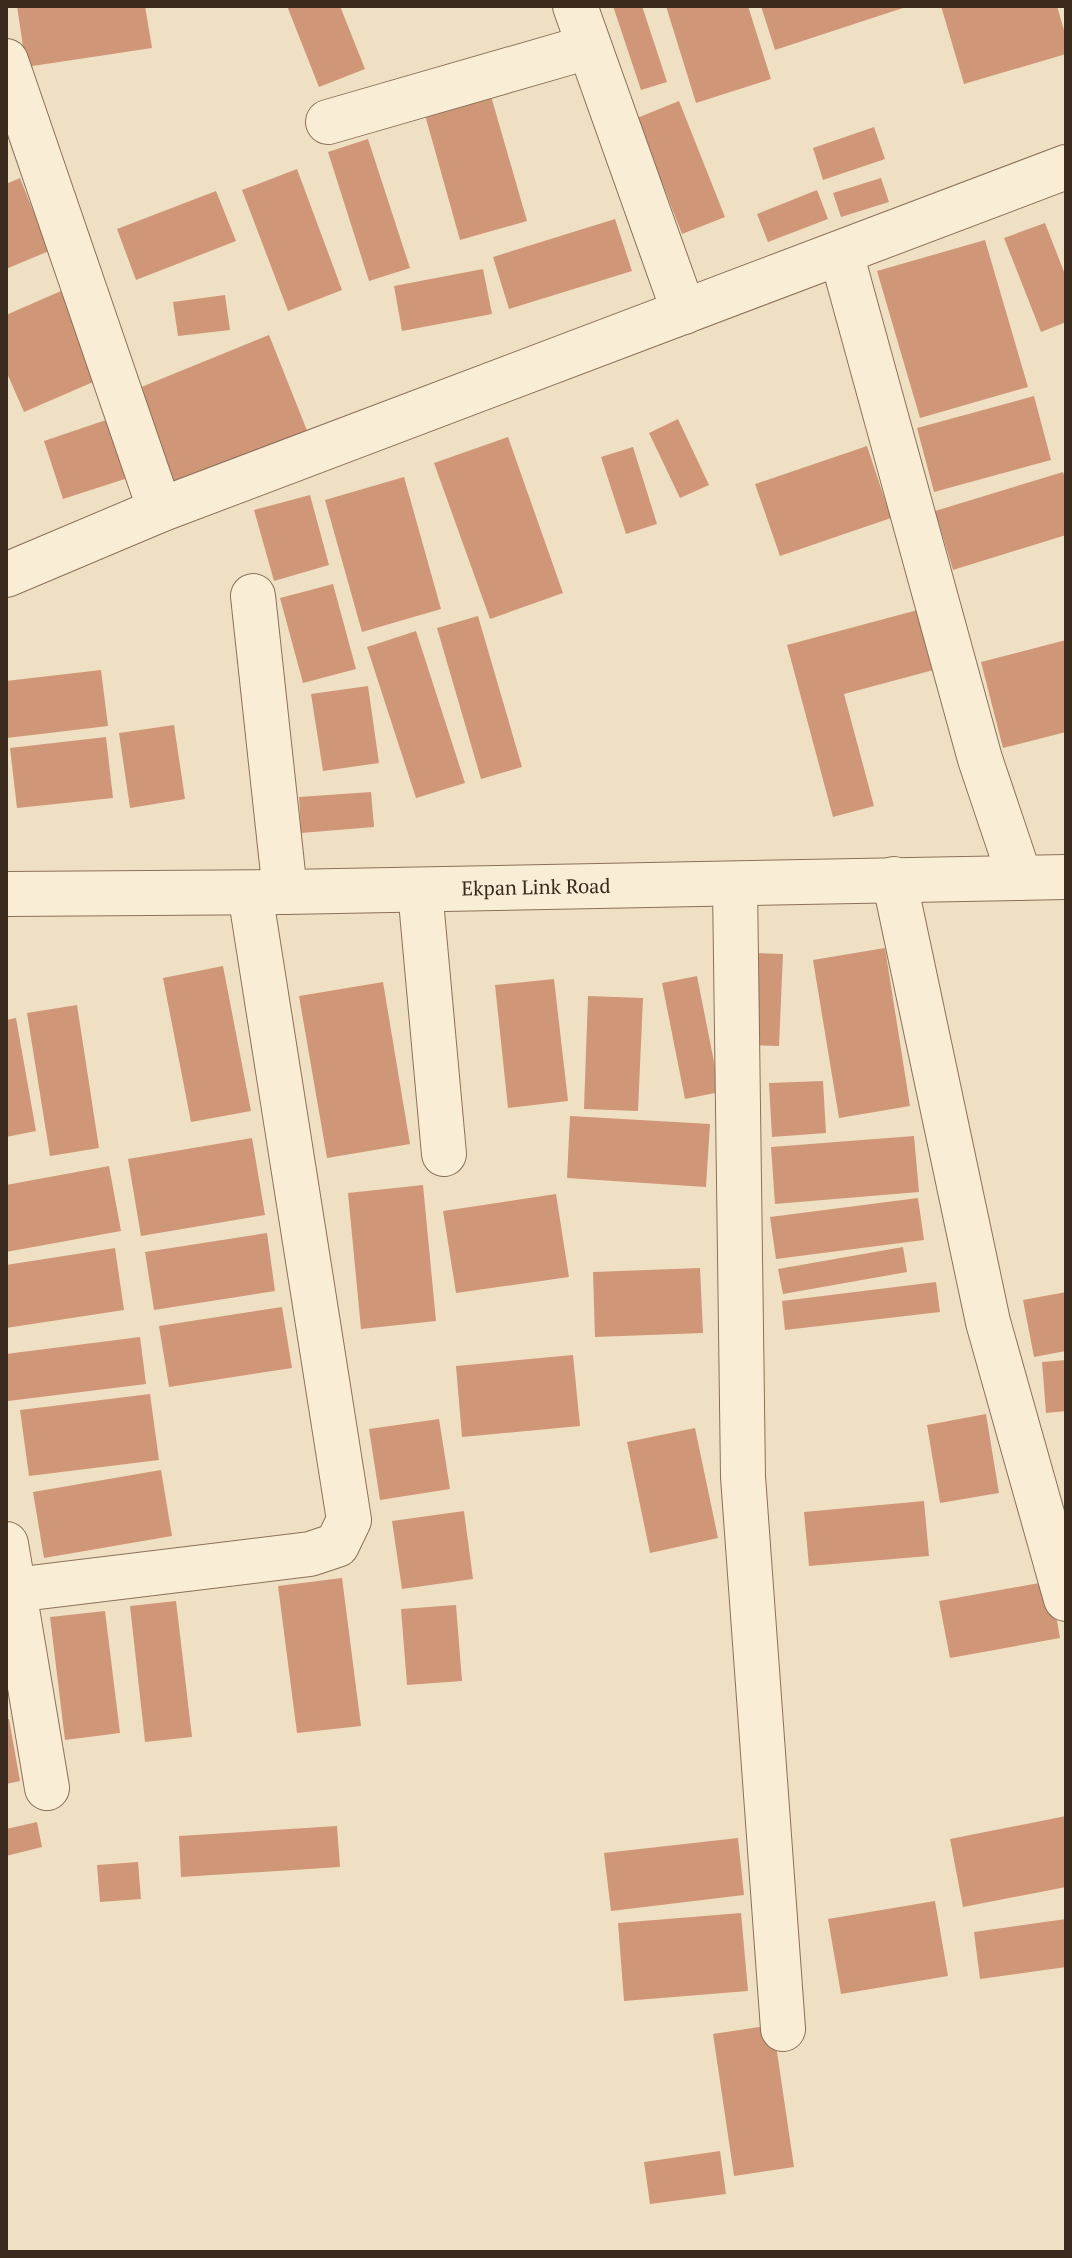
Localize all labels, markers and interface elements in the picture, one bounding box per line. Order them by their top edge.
street label: Ekpan Link Road [461,872,611,902]

